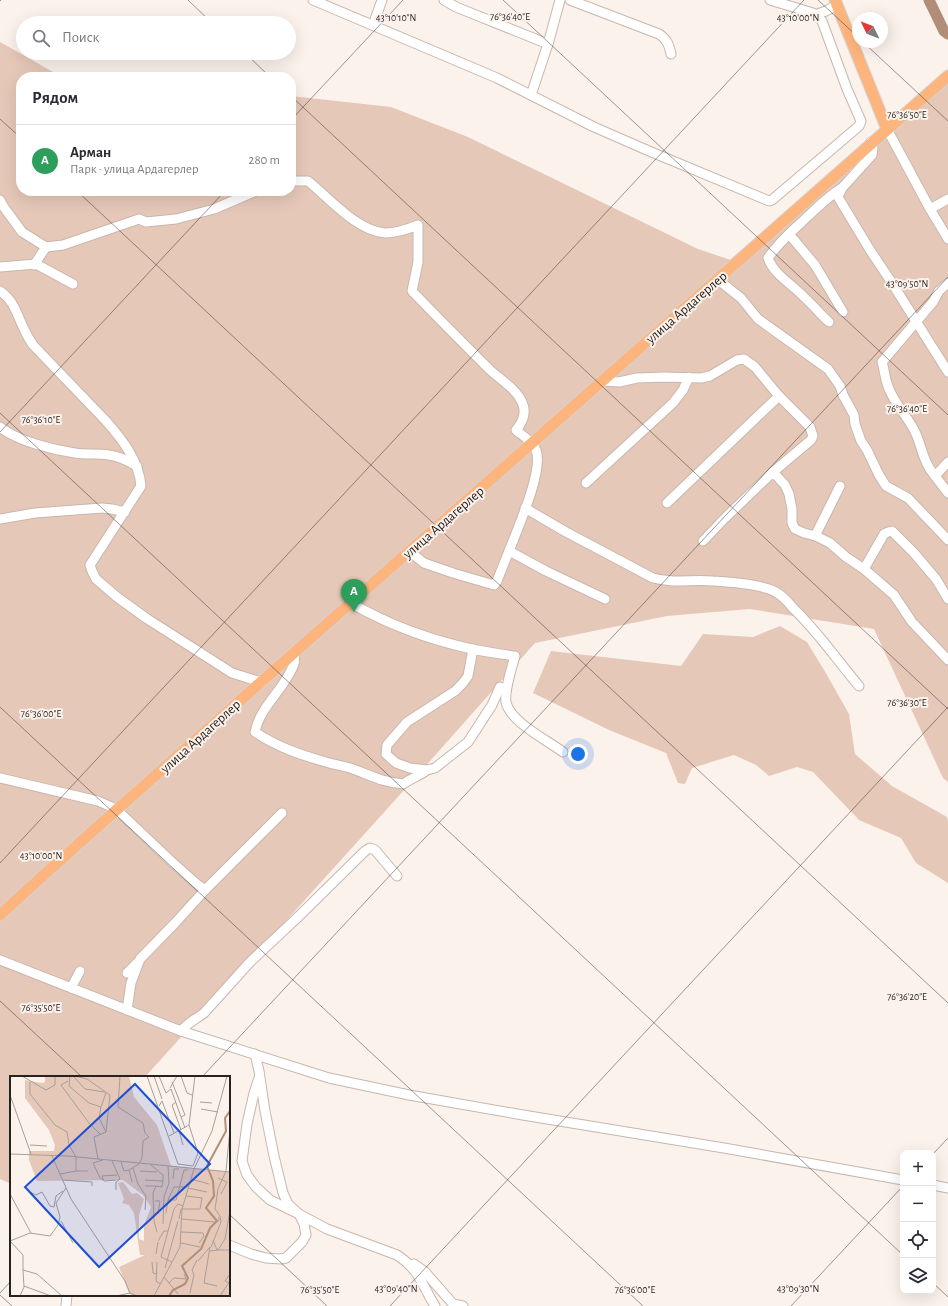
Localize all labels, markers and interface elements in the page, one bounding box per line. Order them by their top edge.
text: 76°36'40"E [490,12,530,22]
north arrow [852,12,888,48]
text: 43°10'10"N [376,13,416,23]
text: 43°10'00"N [777,13,819,23]
search box [16,16,296,60]
icon: search [30,27,52,49]
text: Поиск [62,30,100,45]
text: Рядом [32,89,78,106]
text: 76°36'50"E [887,110,927,120]
text: Арман [70,145,111,160]
text: A [41,154,49,167]
text: 280 m [249,154,280,167]
text: Парк · улица Ардагерлер [70,163,199,176]
street label: улица Ардагерлер [643,269,730,347]
text: 43°09'50"N [886,279,928,289]
text: 76°36'40"E [887,404,927,414]
text: 76°36'10"E [22,415,60,425]
street label: улица Ардагерлер [400,484,487,562]
pin: A [341,579,367,612]
street label: улица Ардагерлер [157,697,243,777]
text: 76°36'30"E [887,698,927,708]
text: 76°36'00"E [21,709,61,719]
your location [568,744,588,764]
text: 43°10'00"N [20,851,62,861]
text: 76°36'20"E [887,992,927,1002]
text: 76°35'50"E [22,1003,61,1013]
inset map [10,1076,230,1296]
map controls [900,1150,936,1294]
button: + [900,1150,936,1186]
button: − [900,1186,936,1222]
button: locate [900,1222,936,1258]
button: layers [900,1258,936,1294]
text: 43°09'40"N [374,1284,418,1294]
text: 43°09'30"N [777,1284,819,1294]
text: 76°35'50"E [301,1285,340,1295]
text: 76°36'00"E [615,1285,655,1295]

